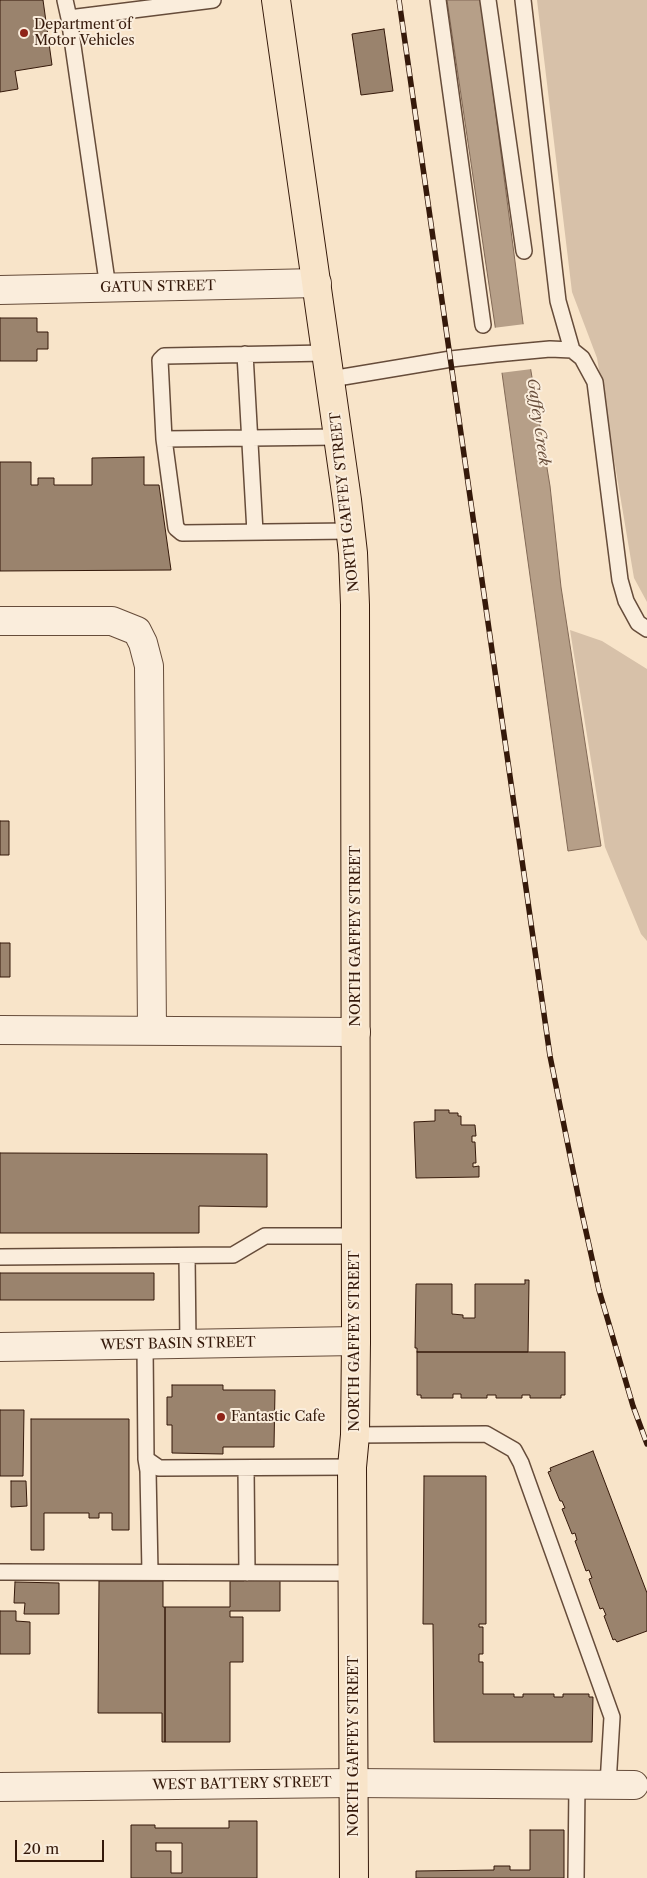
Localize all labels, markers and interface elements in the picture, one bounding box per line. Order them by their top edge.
place label: Department of Motor Vehicles [34,17,135,49]
marker: Department of Motor Vehicles [18,27,30,39]
street label: GATUN STREET [100,278,216,296]
water label: Gaffey Creek [523,377,553,467]
street label: NORTH GAFFEY STREET [327,411,363,593]
street label: NORTH GAFFEY STREET [348,846,364,1026]
street label: NORTH GAFFEY STREET [347,1251,363,1431]
street label: WEST BASIN STREET [100,1334,256,1354]
place label: Fantastic Cafe [231,1409,325,1425]
marker: Fantastic Cafe [215,1411,227,1423]
street label: NORTH GAFFEY STREET [346,1656,362,1836]
street label: WEST BATTERY STREET [152,1774,332,1794]
scale bar [18,1830,106,1862]
text: 20 m [23,1839,59,1858]

